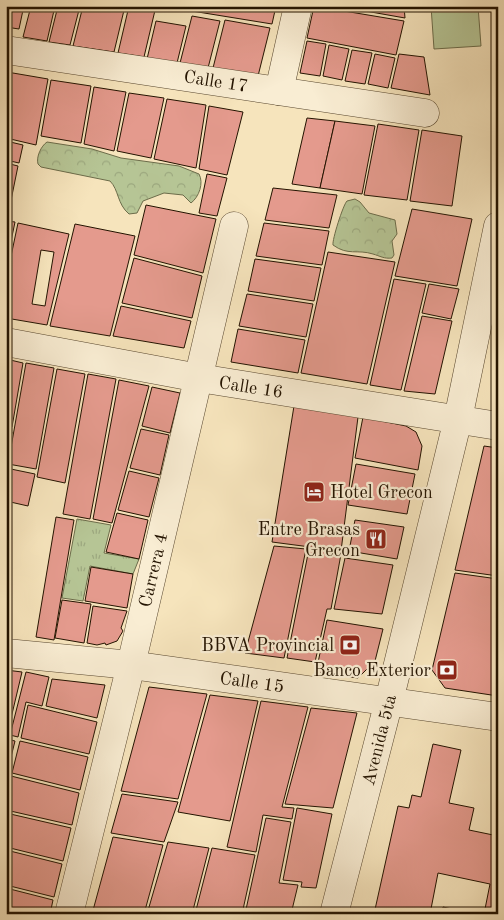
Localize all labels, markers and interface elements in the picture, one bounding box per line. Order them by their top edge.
street label: Calle 17 [182,68,249,96]
street label: Calle 16 [217,374,284,402]
hotel icon: Hotel Grecon [302,480,326,504]
place label: Hotel Grecon [330,484,433,502]
place label: Entre Brasas Grecon [258,521,360,560]
restaurant icon: Entre Brasas Grecon [364,527,388,551]
street label: Carrera 4 [137,531,171,609]
bank icon: BBVA Provincial [338,633,362,657]
place label: BBVA Provincial [201,637,334,655]
bank icon: Banco Exterior [435,658,459,682]
place label: Banco Exterior [313,662,432,680]
street label: Calle 15 [218,670,285,696]
street label: Avenida 5ta [360,693,400,788]

